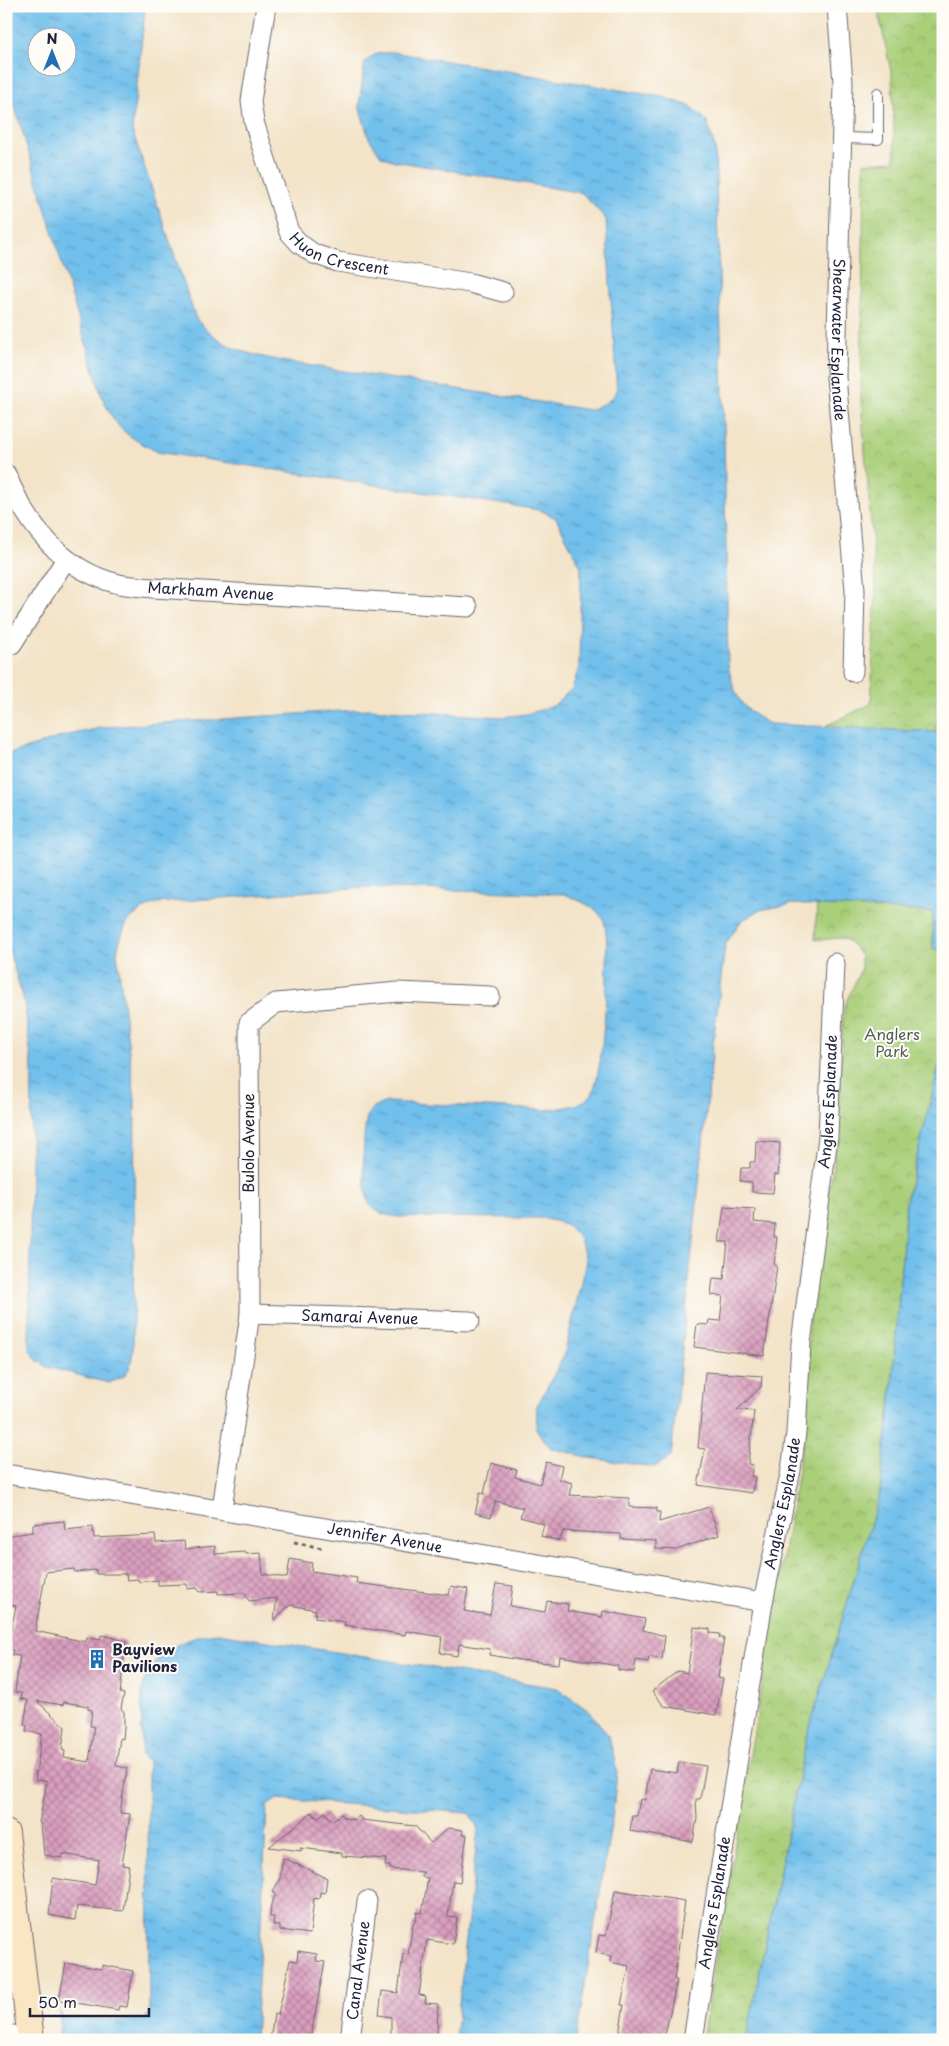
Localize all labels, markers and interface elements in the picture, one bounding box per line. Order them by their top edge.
north arrow [28,28,78,78]
text: N [46,28,58,49]
street label: Huon Crescent [285,226,391,280]
street label: Shearwater Esplanade [826,258,853,421]
street label: Markham Avenue [147,575,275,605]
park label: Anglers Park [864,1022,920,1062]
street label: Anglers Esplanade [811,1034,842,1170]
street label: Bulolo Avenue [236,1093,259,1193]
street label: Samarai Avenue [301,1303,419,1329]
street label: Anglers Esplanade [757,1436,805,1571]
street label: Jennifer Avenue [326,1516,444,1558]
place label: Bayview Pavilions [112,1637,177,1677]
building icon: Bayview Pavilions [86,1648,108,1670]
street label: Anglers Esplanade [692,1834,735,1970]
street label: Canal Avenue [340,1919,374,2021]
scale bar [30,1986,149,2018]
text: 50 m [38,1990,77,2013]

